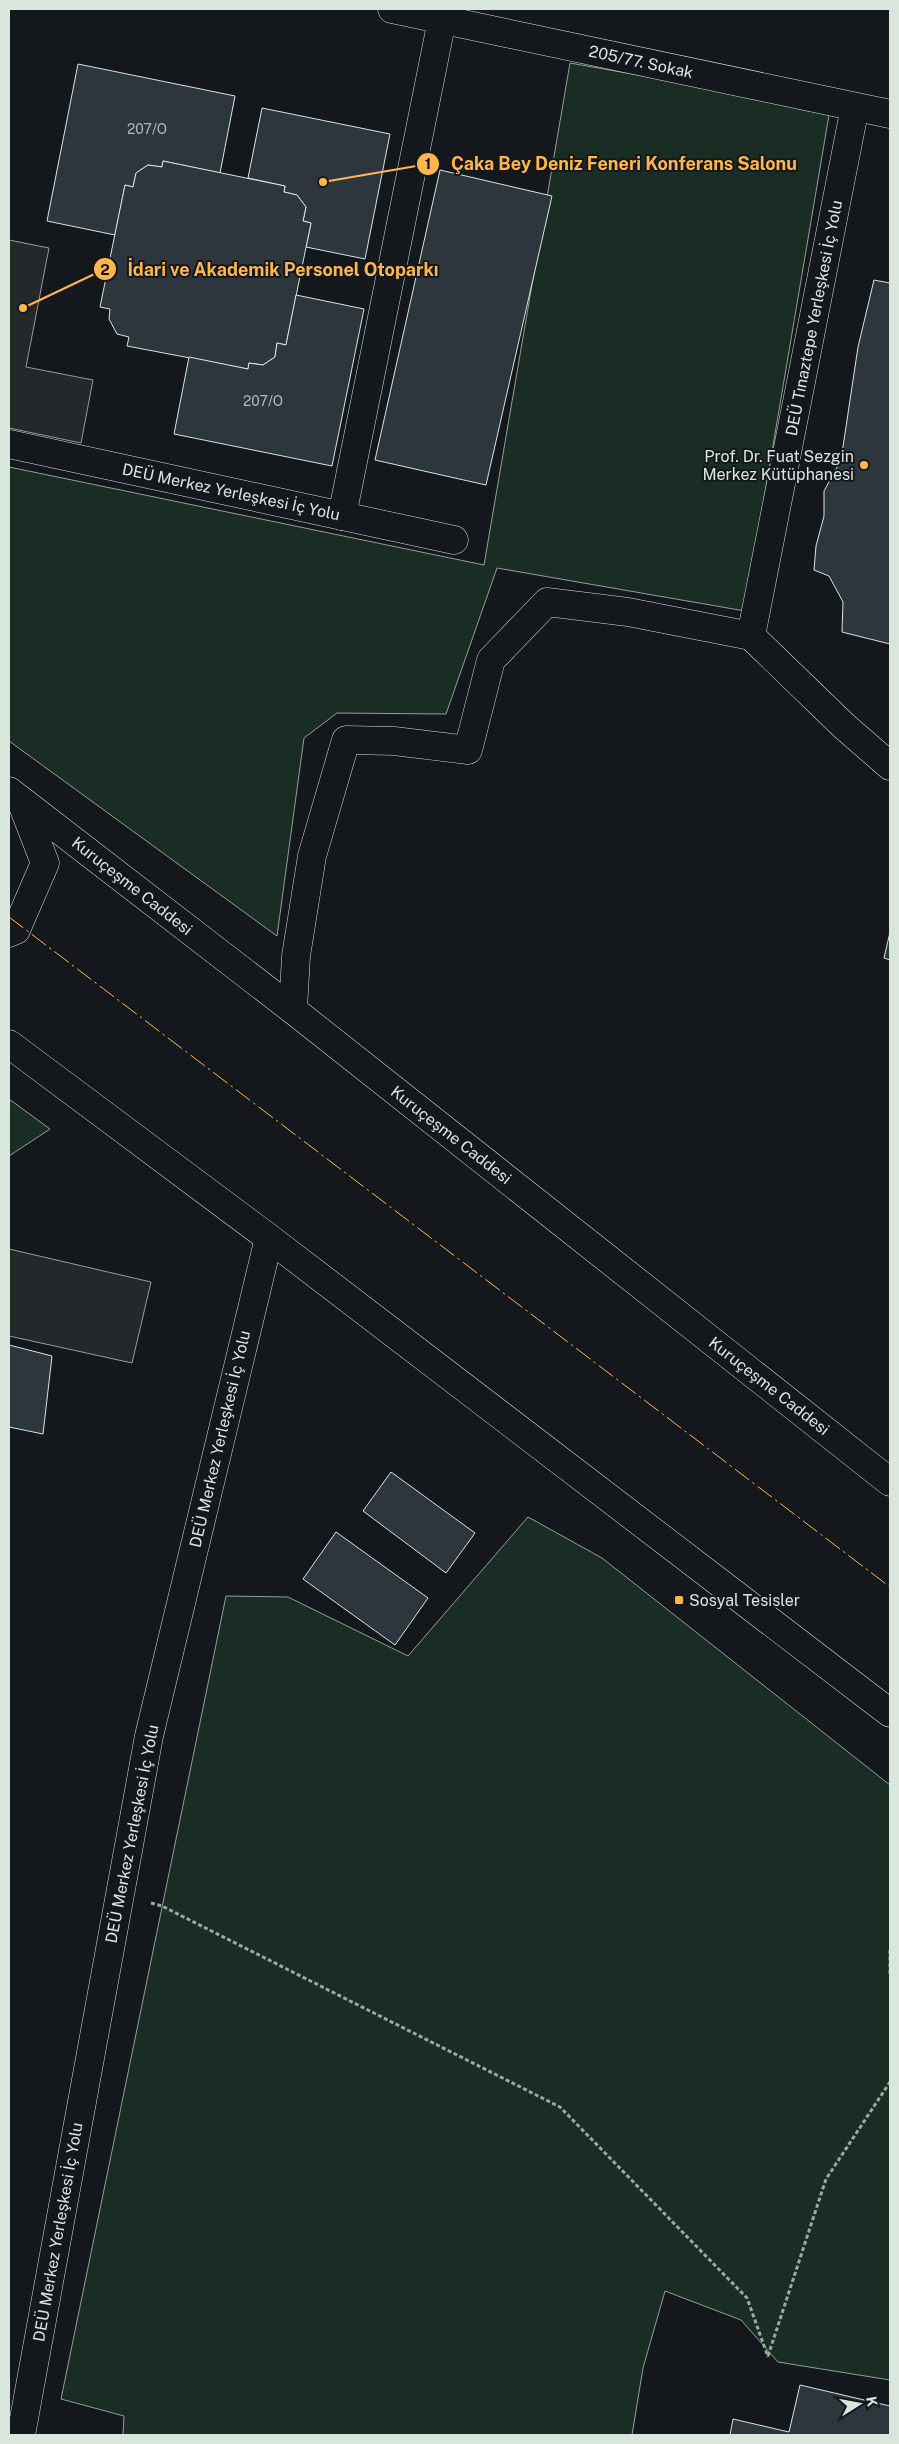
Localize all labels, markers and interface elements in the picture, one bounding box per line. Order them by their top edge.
street label: 205/77. Sokak [587,42,695,82]
house number: 207/O [127,121,167,137]
callout: Çaka Bey Deniz Feneri Konferans Salonu [416,147,807,180]
text: Çaka Bey Deniz Feneri Konferans Salonu [451,153,797,174]
text: 1 [425,155,431,172]
street label: DEÜ Tınaztepe Yerleşkesi İç Yolu [781,198,846,438]
callout: İdari ve Akademik Personel Otoparkı [93,253,449,286]
text: İdari ve Akademik Personel Otoparkı [127,258,439,280]
text: 2 [100,261,110,278]
house number: 207/O [243,393,283,409]
place label: Prof. Dr. Fuat Sezgin Merkez Kütüphanesi [702,447,854,484]
street label: DEÜ Merkez Yerleşkesi İç Yolu [120,459,342,524]
marker: Prof. Dr. Fuat Sezgin Merkez Kütüphanesi [858,459,870,471]
street label: Kuruçeşme Caddesi [68,833,196,939]
street label: Kuruçeşme Caddesi [387,1082,515,1188]
street label: DEÜ Merkez Yerleşkesi İç Yolu [185,1328,254,1549]
street label: Kuruçeşme Caddesi [705,1333,833,1439]
place label: Sosyal Tesisler [689,1591,800,1610]
marker: Sosyal Tesisler [673,1594,685,1606]
street label: DEÜ Merkez Yerleşkesi İç Yolu [100,1723,163,1945]
street label: DEÜ Merkez Yerleşkesi İç Yolu [28,2121,87,2343]
north arrow [834,2379,884,2429]
text: K [863,2395,881,2408]

